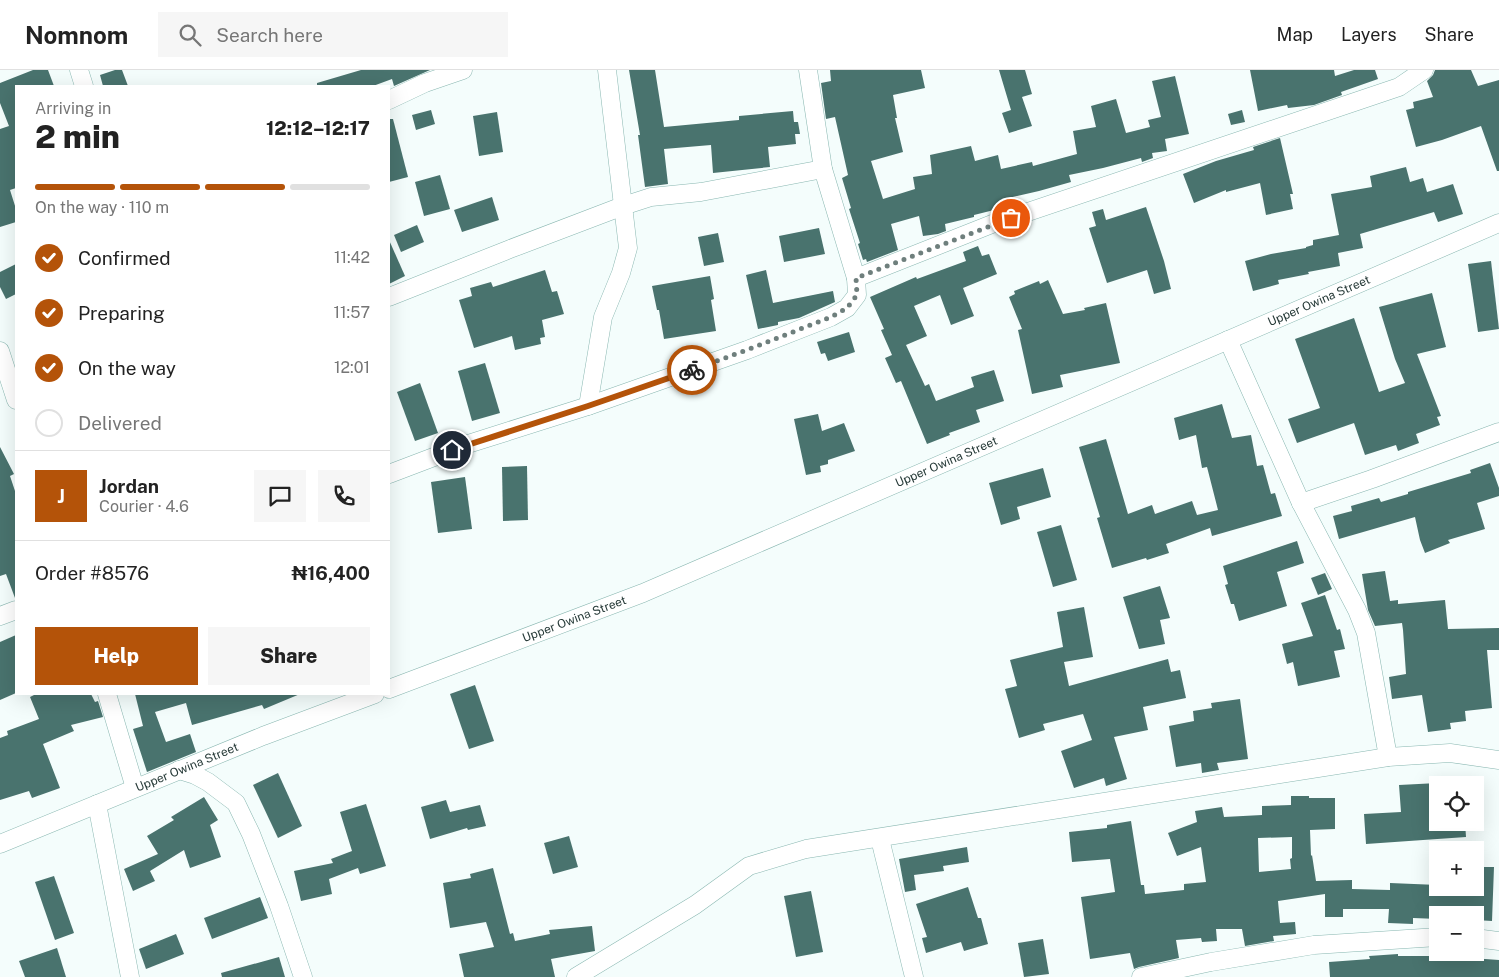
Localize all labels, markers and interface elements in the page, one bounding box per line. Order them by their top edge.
search box [158,12,508,57]
text: Nomnom [25,21,128,49]
icon: search [176,21,204,49]
text: Search here [216,24,323,46]
text: Map [1277,24,1313,45]
text: Layers [1341,24,1397,45]
text: Share [1425,24,1474,45]
text: Arriving in [35,99,111,118]
text: 12:12–12:17 [266,117,370,139]
text: 2 min [35,118,120,155]
pin [990,197,1032,239]
text: On the way · 110 m [35,198,169,217]
icon: bag [997,204,1025,232]
icon: check [35,244,63,272]
text: Confirmed [78,247,171,269]
text: 11:42 [334,248,370,267]
street label: Upper Owina Street [1266,272,1373,329]
icon: check [35,299,63,327]
text: Preparing [78,302,165,324]
text: 11:57 [334,303,370,322]
courier [667,345,717,395]
icon: check [35,354,63,382]
icon: bike [678,356,706,384]
text: On the way [78,357,176,379]
text: 12:01 [334,358,370,377]
text: Delivered [78,412,162,434]
pin [431,429,473,471]
street label: Upper Owina Street [893,434,1000,490]
icon: home [438,436,466,464]
button: chat [254,470,306,522]
button: phone [318,470,370,522]
text: Jordan [99,475,159,497]
text: J [57,485,65,507]
text: Courier · 4.6 [99,497,189,516]
text: Order #8576 [35,562,149,584]
text: ₦16,400 [291,562,370,584]
street label: Upper Owina Street [520,593,628,645]
button: Help [35,627,198,685]
button: Share [208,627,370,685]
street label: Upper Owina Street [133,740,241,795]
map controls [1429,776,1484,961]
button: locate [1429,776,1484,831]
button: + [1429,841,1484,896]
button: − [1429,906,1484,961]

